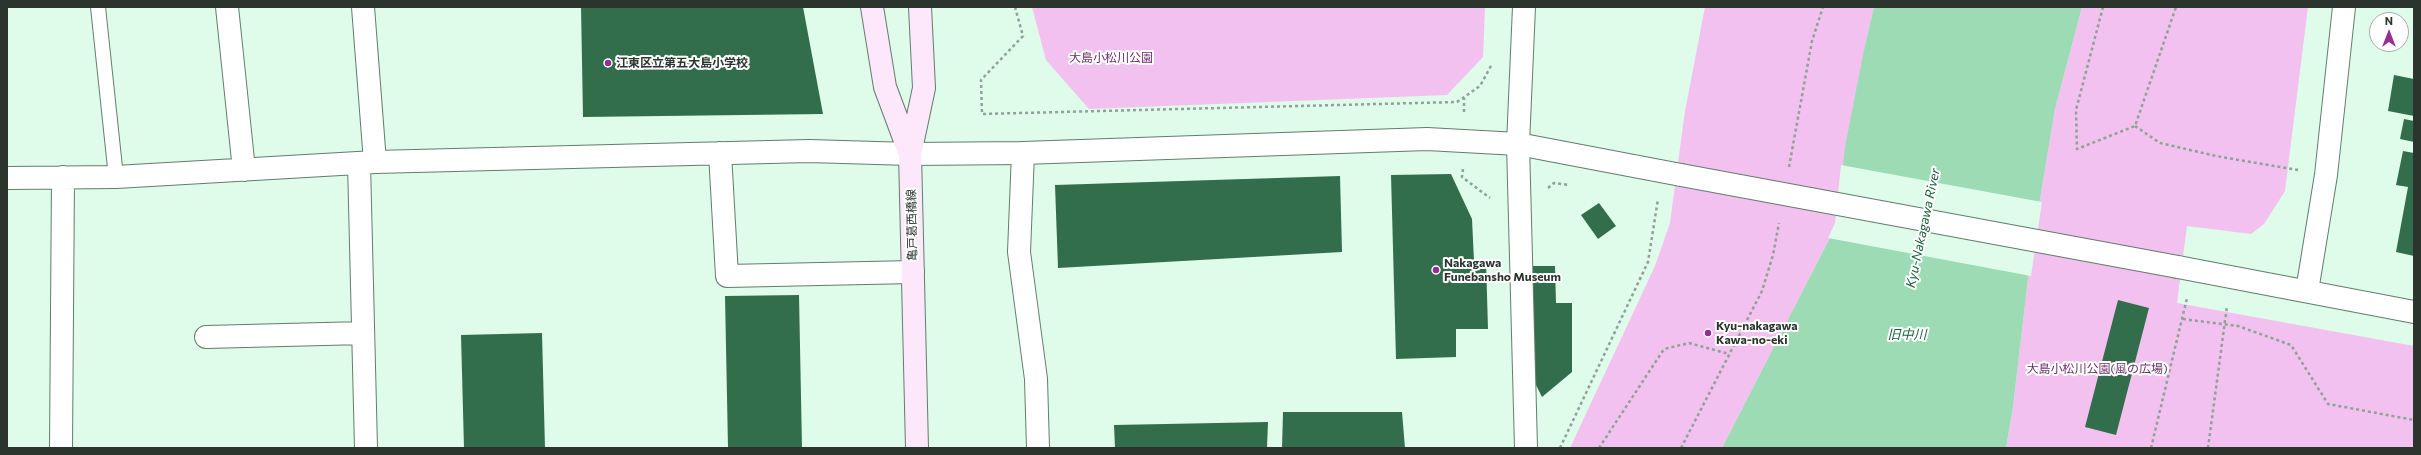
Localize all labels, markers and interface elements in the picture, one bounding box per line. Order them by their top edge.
north arrow [2369,12,2409,52]
text: N [2385,14,2393,27]
park label: 大島小松川公園 [1069,51,1153,65]
place label: 江東区立第五大島小学校 [616,56,748,70]
marker: 江東区立第五大島小学校 [603,58,613,68]
water label: Kyu-Nakagawa River [1903,167,1943,289]
street label: 亀戸葛西橋線 [904,189,920,261]
place label: Nakagawa Funebansho Museum [1444,256,1561,284]
marker: Nakagawa Funebansho Museum [1431,265,1441,275]
place label: Kyu-nakagawa Kawa-no-eki [1716,319,1798,347]
water label: 旧中川 [1888,327,1926,343]
marker: Kyu-nakagawa Kawa-no-eki [1703,328,1713,338]
park label: 大島小松川公園(風の広場) [2026,362,2168,376]

